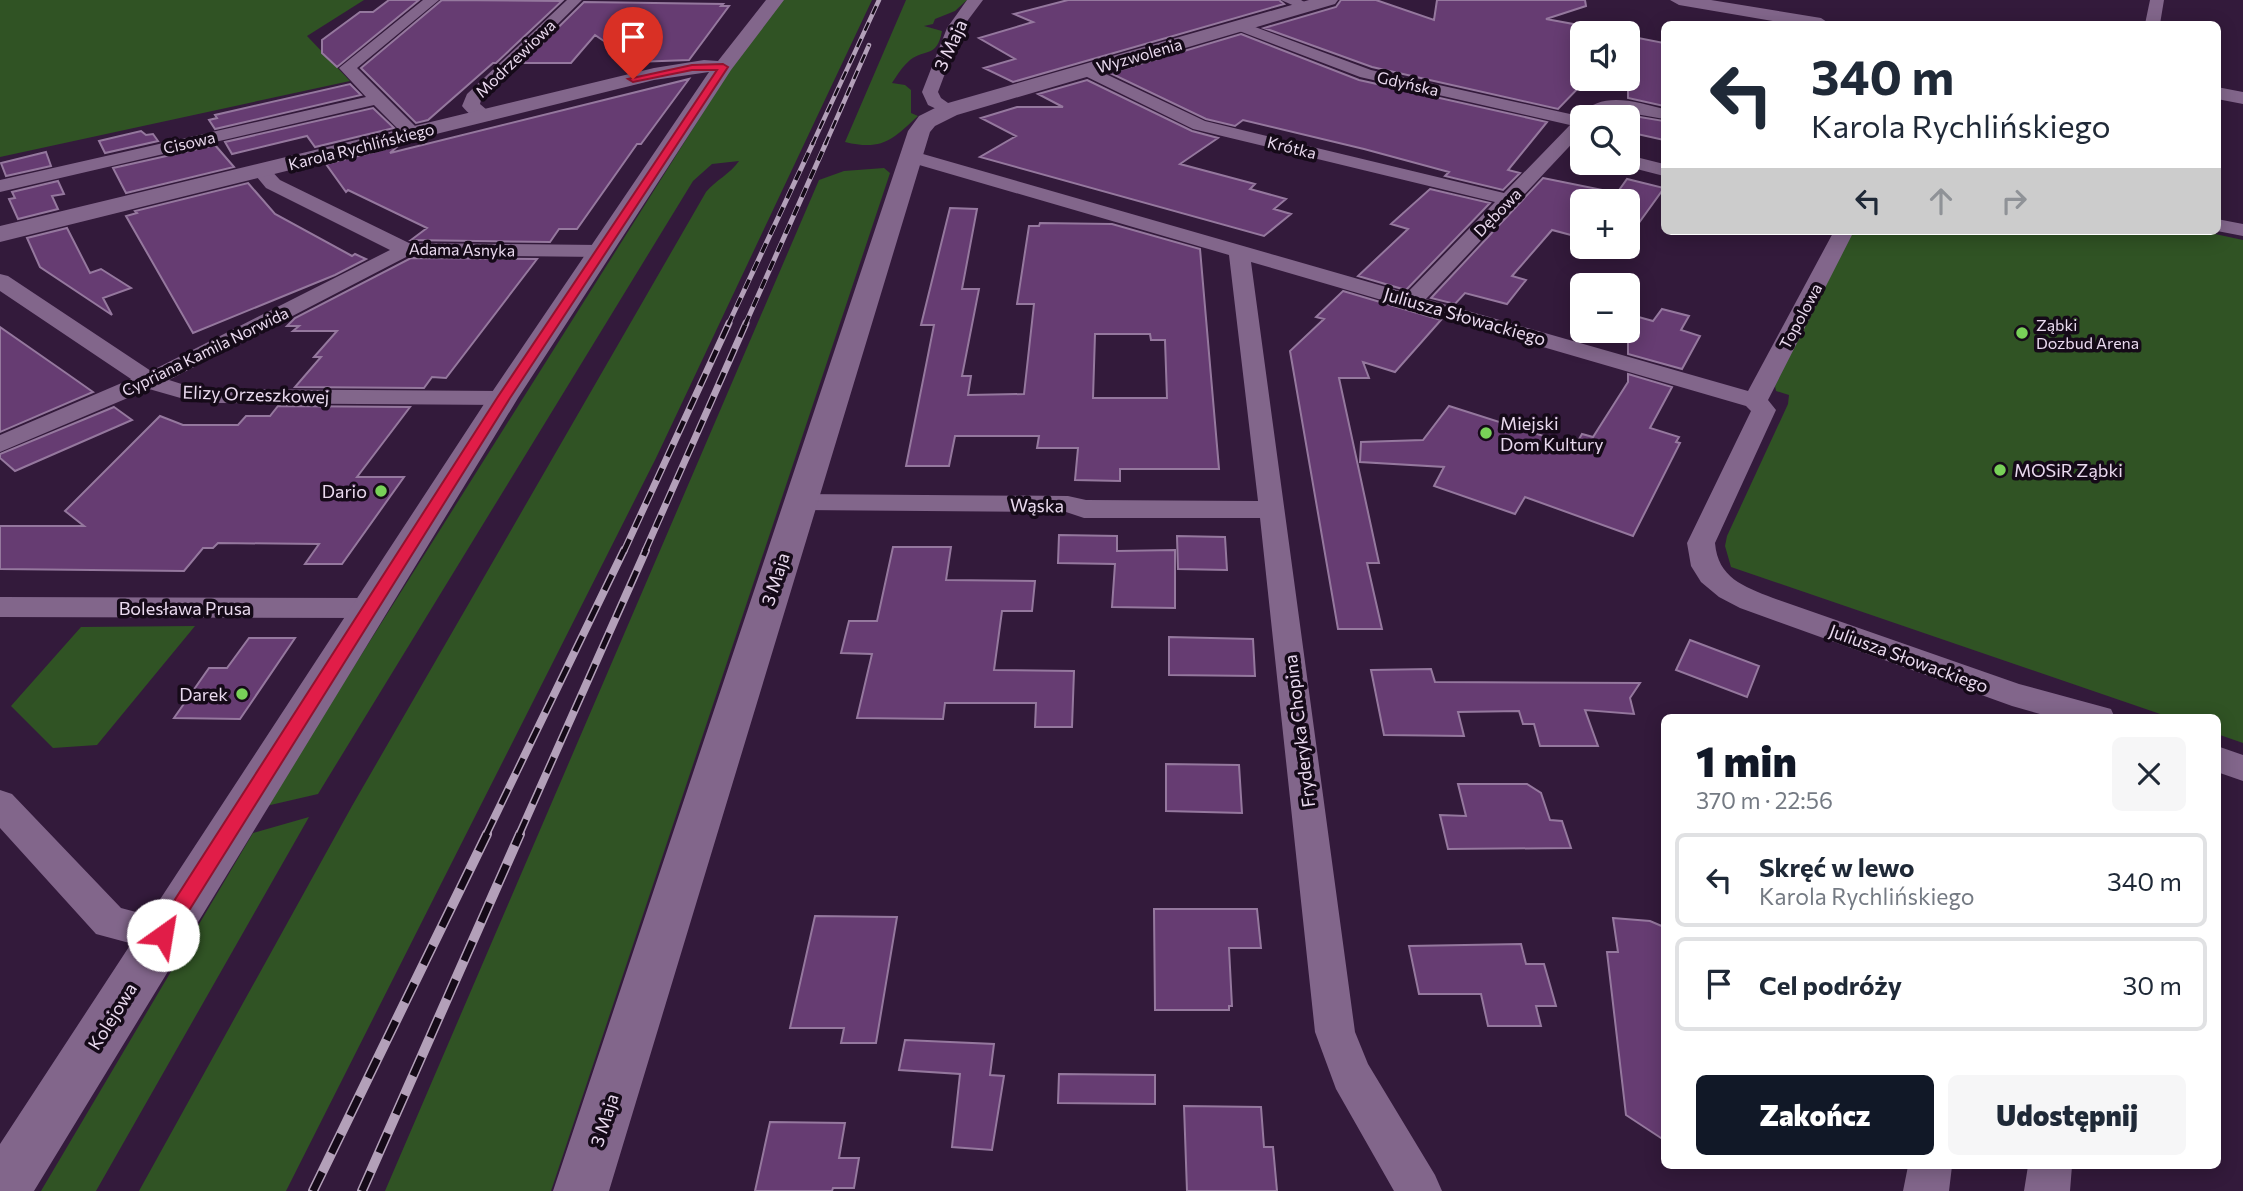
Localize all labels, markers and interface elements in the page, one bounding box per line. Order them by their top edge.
pin [603,7,663,79]
street label: Modrzewiowa [471,15,559,101]
street label: 3 Maja [929,16,971,74]
icon: arrive [614,18,652,56]
map controls [1570,21,1640,343]
button: sound [1570,21,1640,91]
street label: Wyzwolenia [1094,34,1184,76]
text: 340 m [1811,45,1954,105]
icon: left [1696,49,1787,140]
street label: Gdyńska [1375,67,1441,99]
button: search [1570,105,1640,175]
text: Karola Rychlińskiego [1811,105,2111,145]
street label: Karola Rychlińskiego [286,119,436,173]
street label: Cisowa [161,127,217,157]
street label: Krótka [1265,132,1319,162]
icon: left [1849,182,1887,220]
icon: ahead [1922,182,1960,220]
icon: right [1995,182,2033,220]
street label: Dębowa [1469,184,1525,240]
button: + [1570,189,1640,259]
street label: Adama Asnyka [409,239,515,259]
button: − [1570,273,1640,343]
street label: Topolowa [1775,280,1825,352]
street label: Juliusza Słowackiego [1381,282,1549,350]
street label: Cypriana Kamila Norwida [119,302,291,400]
place label: Ząbki Dozbud Arena [2036,315,2139,352]
marker: Ząbki Dozbud Arena [2014,325,2030,341]
street label: Elizy Orzeszkowej [182,380,330,408]
place label: Miejski Dom Kultury [1500,412,1604,455]
marker: Miejski Dom Kultury [1478,425,1494,441]
place label: MOSiR Ząbki [2014,459,2123,481]
marker: MOSiR Ząbki [1992,462,2008,478]
place label: Dario [322,480,367,502]
marker: Dario [373,483,389,499]
street label: Wąska [1010,494,1064,516]
street label: 3 Maja [756,550,794,608]
street label: Bolesława Prusa [119,597,251,619]
street label: Juliusza Słowackiego [1826,619,1992,697]
street label: Fryderyka Chopina [1279,653,1319,809]
place label: Darek [179,683,228,705]
marker: Darek [234,686,250,702]
text: 1 min [1696,734,1797,786]
button: close [2112,737,2186,811]
text: 370 m · 22:56 [1696,786,1833,814]
text: Skręć w lewo [1759,851,1915,882]
icon: left [1700,861,1738,899]
text: 340 m [2107,865,2182,896]
text: Karola Rychlińskiego [1759,882,1974,910]
position arrow [126,898,200,972]
icon: arrive [1700,965,1738,1003]
text: Cel podróży [1759,969,1902,1000]
text: 30 m [2123,969,2182,1000]
street label: Kolejowa [83,978,141,1054]
button: Zakończ [1696,1075,1934,1155]
button: Udostępnij [1948,1075,2186,1155]
street label: 3 Maja [585,1091,623,1149]

